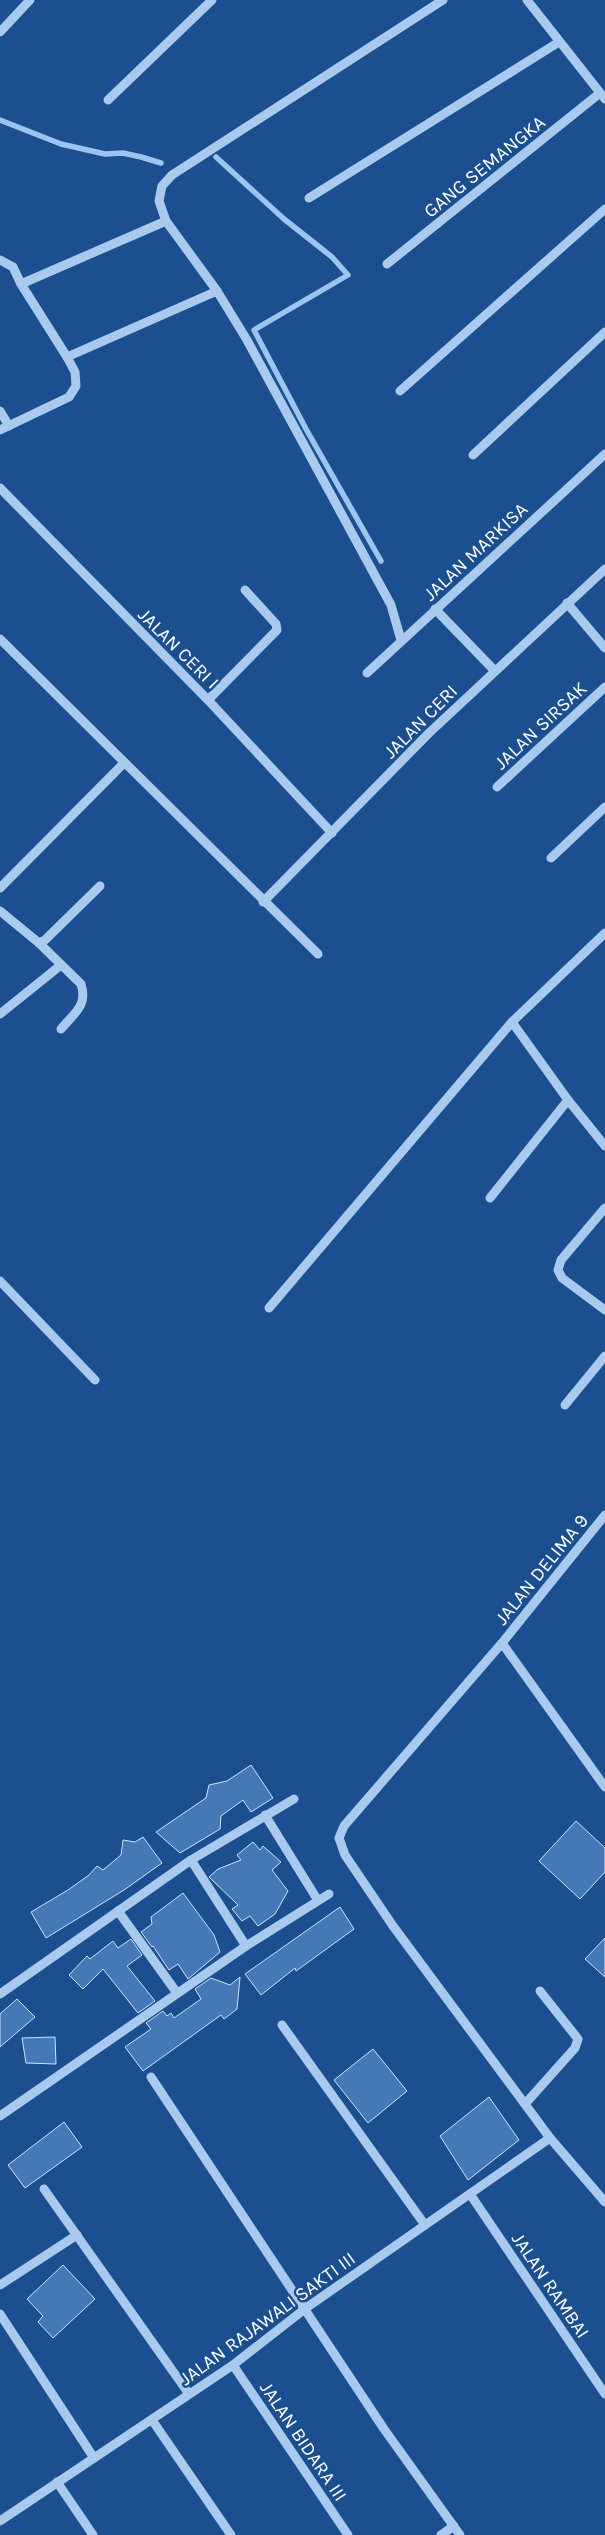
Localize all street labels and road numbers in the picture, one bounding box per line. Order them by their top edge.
street label: GANG SEMANGKA [420,111,550,222]
street label: JALAN MARKISA [419,498,532,605]
street label: JALAN CERI I [133,604,223,694]
street label: JALAN SIRSAK [490,677,592,774]
street label: JALAN CERI [379,680,462,763]
street label: JALAN DELIMA 9 [490,1510,593,1629]
street label: JALAN RAMBAI [507,2229,594,2343]
street label: JALAN RAJAWALI SAKTI III [175,2248,360,2390]
street label: JALAN BIDARA III [255,2378,351,2506]

